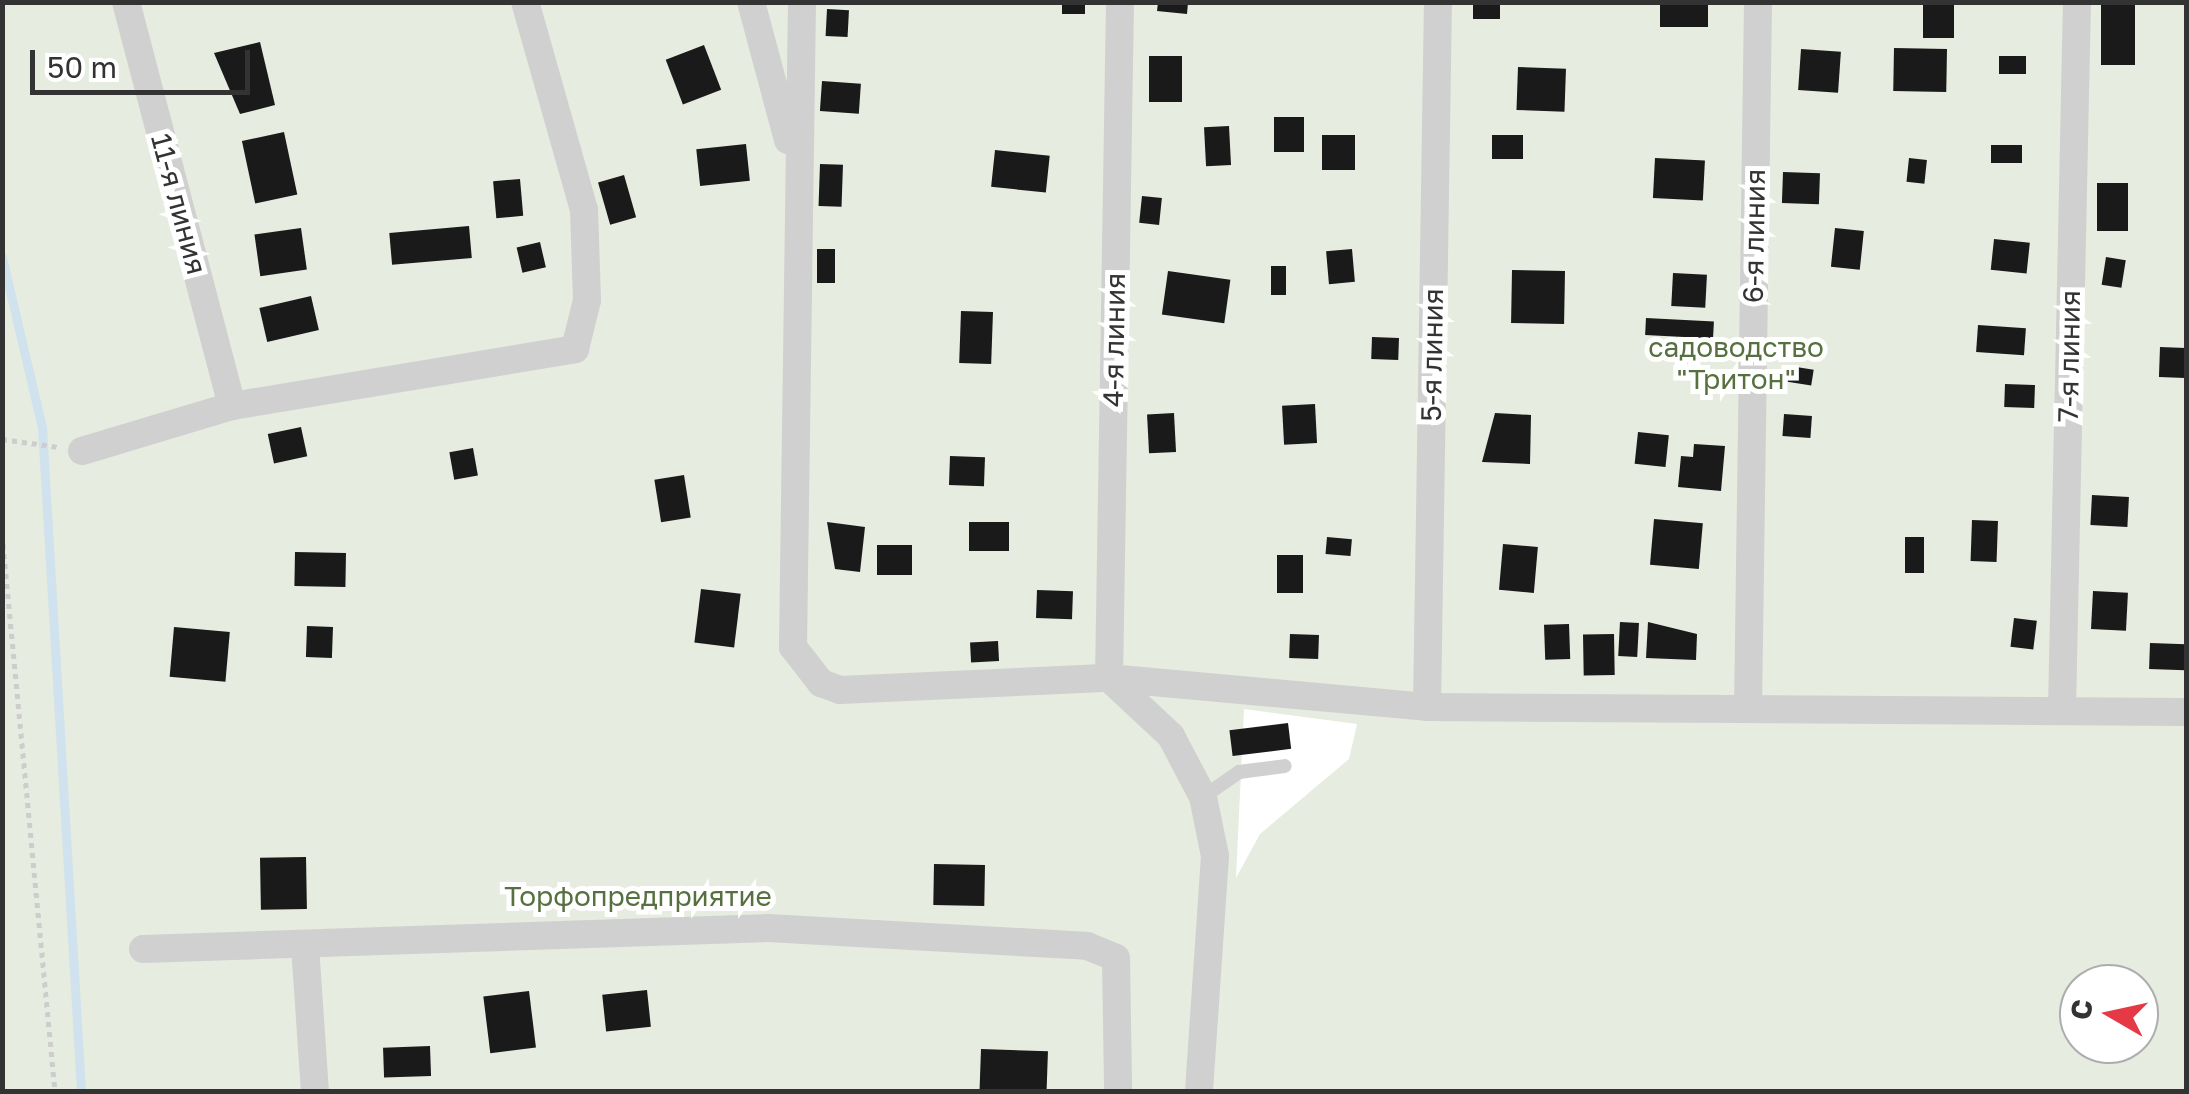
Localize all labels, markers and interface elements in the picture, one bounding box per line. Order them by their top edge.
scale bar [35,30,255,92]
text: 50 m [47,49,117,85]
street label: 11-я линия [144,130,214,278]
street label: 6-я линия [1736,169,1772,303]
street label: 4-я линия [1096,273,1132,407]
street label: 5-я линия [1414,288,1450,422]
street label: 7-я линия [2051,290,2087,422]
park label: садоводство "Тритон" [1648,330,1824,396]
park label: Торфопредприятие [504,879,772,913]
north arrow [2059,964,2159,1064]
text: С [2063,997,2099,1022]

